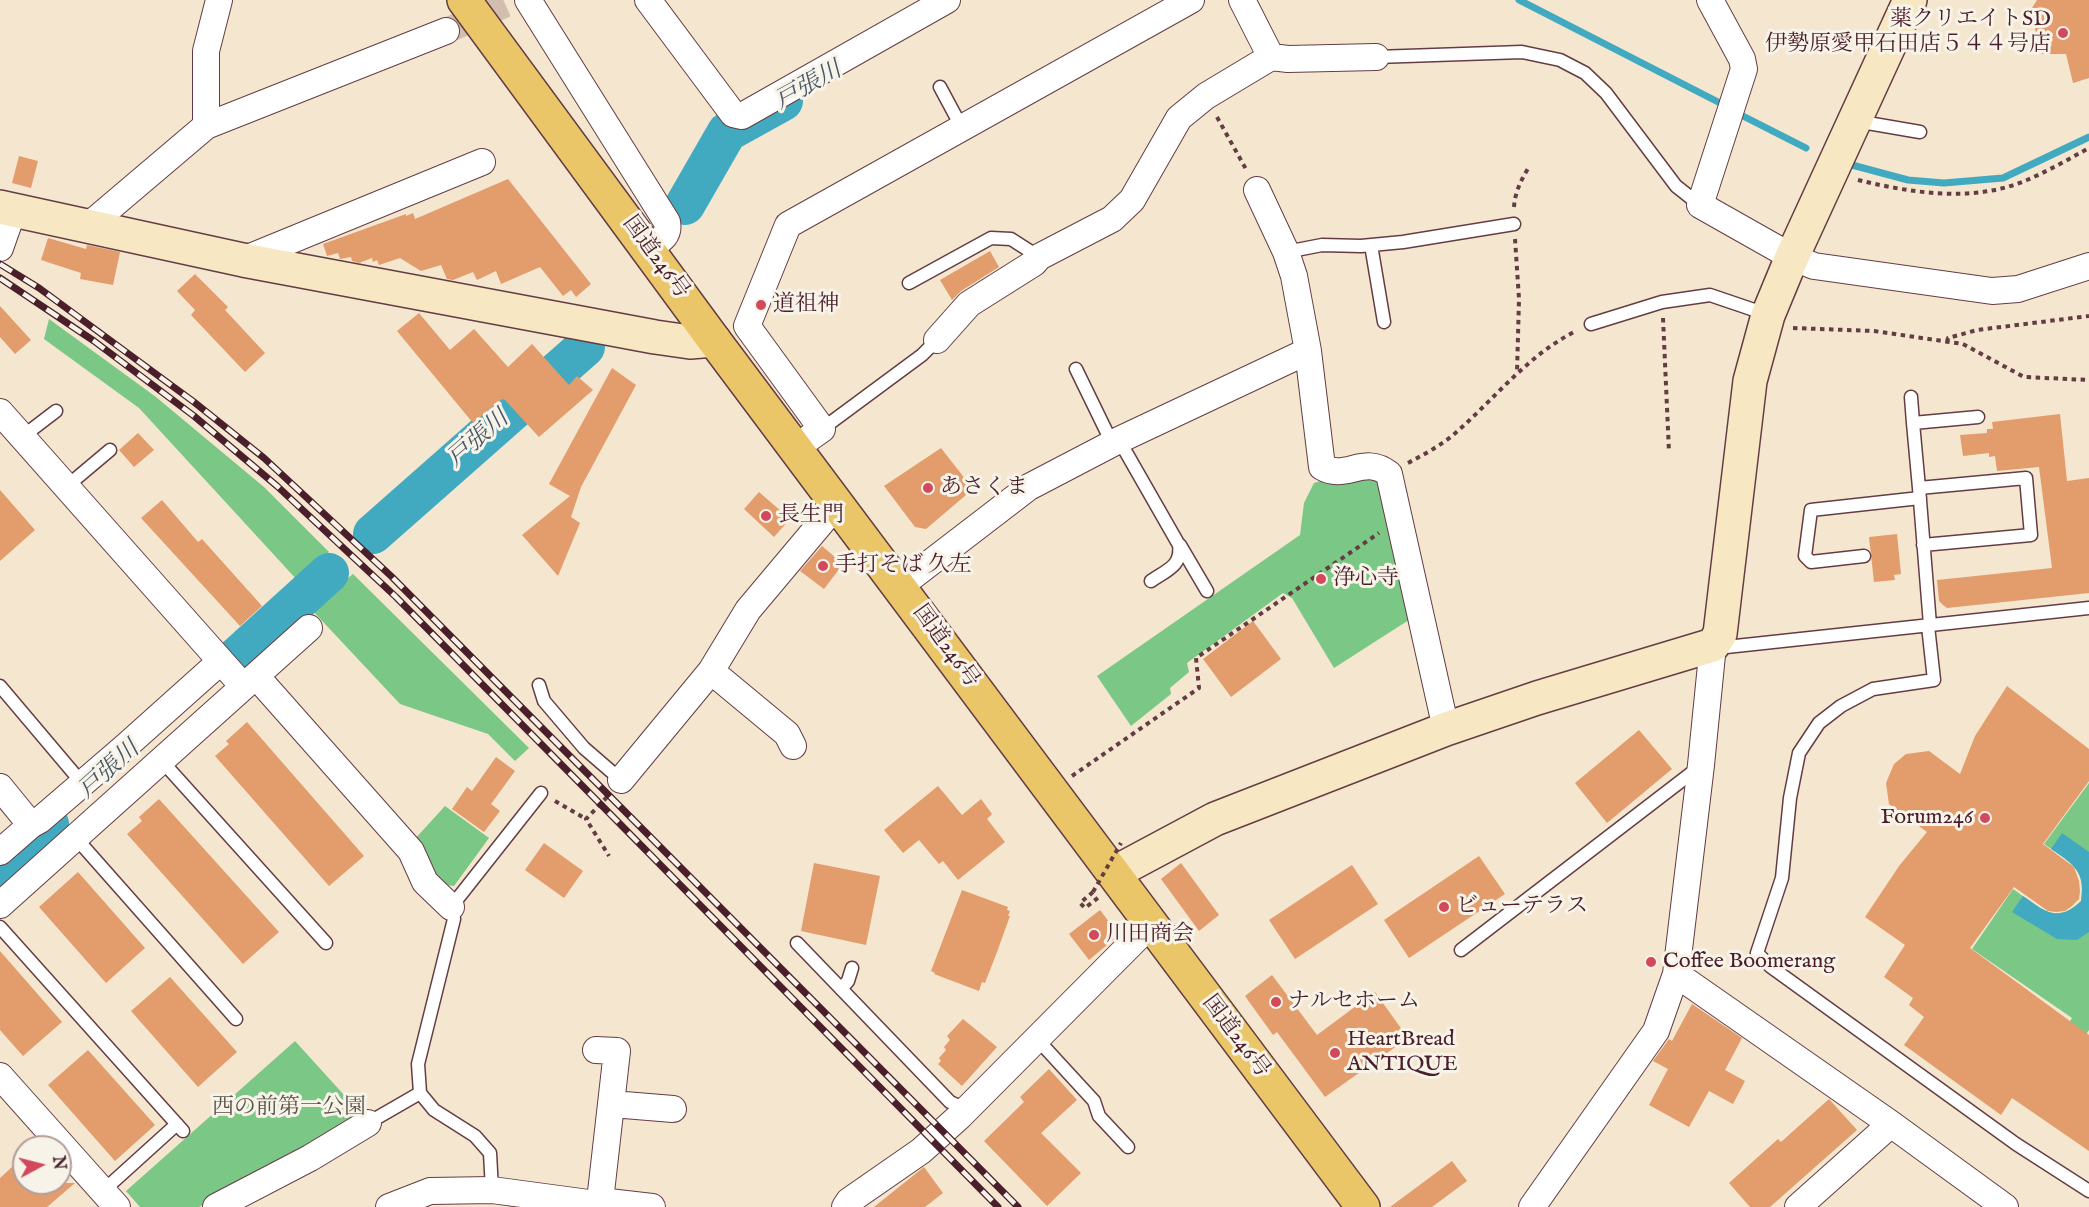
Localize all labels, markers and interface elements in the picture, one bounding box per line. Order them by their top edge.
place label: 薬クリエイトSD 伊勢原愛甲石田店５４４号店 [1765,7,2051,58]
marker: 薬クリエイトSD 伊勢原愛甲石田店５４４号店 [2056,26,2070,40]
water label: 戸張川 [771,57,847,117]
street label: 国道246号 [616,211,694,305]
place label: 道祖神 [773,292,839,318]
marker: 道祖神 [754,298,768,312]
water label: 戸張川 [442,406,516,474]
place label: あさくま [940,475,1028,501]
marker: あさくま [921,481,935,495]
place label: 長生門 [778,503,844,529]
marker: 長生門 [759,509,773,523]
place label: 手打そば 久左 [835,553,972,579]
marker: 手打そば 久左 [816,559,830,573]
place label: 浄心寺 [1333,566,1399,592]
marker: 浄心寺 [1314,572,1328,586]
street label: 国道246号 [906,600,984,694]
water label: 戸張川 [74,736,146,806]
place label: Forum246 [1881,805,1973,831]
marker: Forum246 [1978,811,1992,825]
place label: ビューテラス [1456,894,1588,920]
marker: ビューテラス [1437,900,1451,914]
place label: 川田商会 [1106,922,1194,948]
marker: 川田商会 [1087,928,1101,942]
place label: Coffee Boomerang [1663,949,1835,975]
marker: Coffee Boomerang [1644,955,1658,969]
place label: ナルセホーム [1288,989,1420,1015]
street label: 国道246号 [1195,991,1275,1083]
marker: ナルセホーム [1269,995,1283,1009]
place label: HeartBread ANTIQUE [1347,1027,1458,1078]
marker: HeartBread ANTIQUE [1328,1046,1342,1060]
park label: 西の前第一公園 [212,1095,366,1121]
north arrow [12,1135,72,1195]
text: N [47,1155,69,1171]

